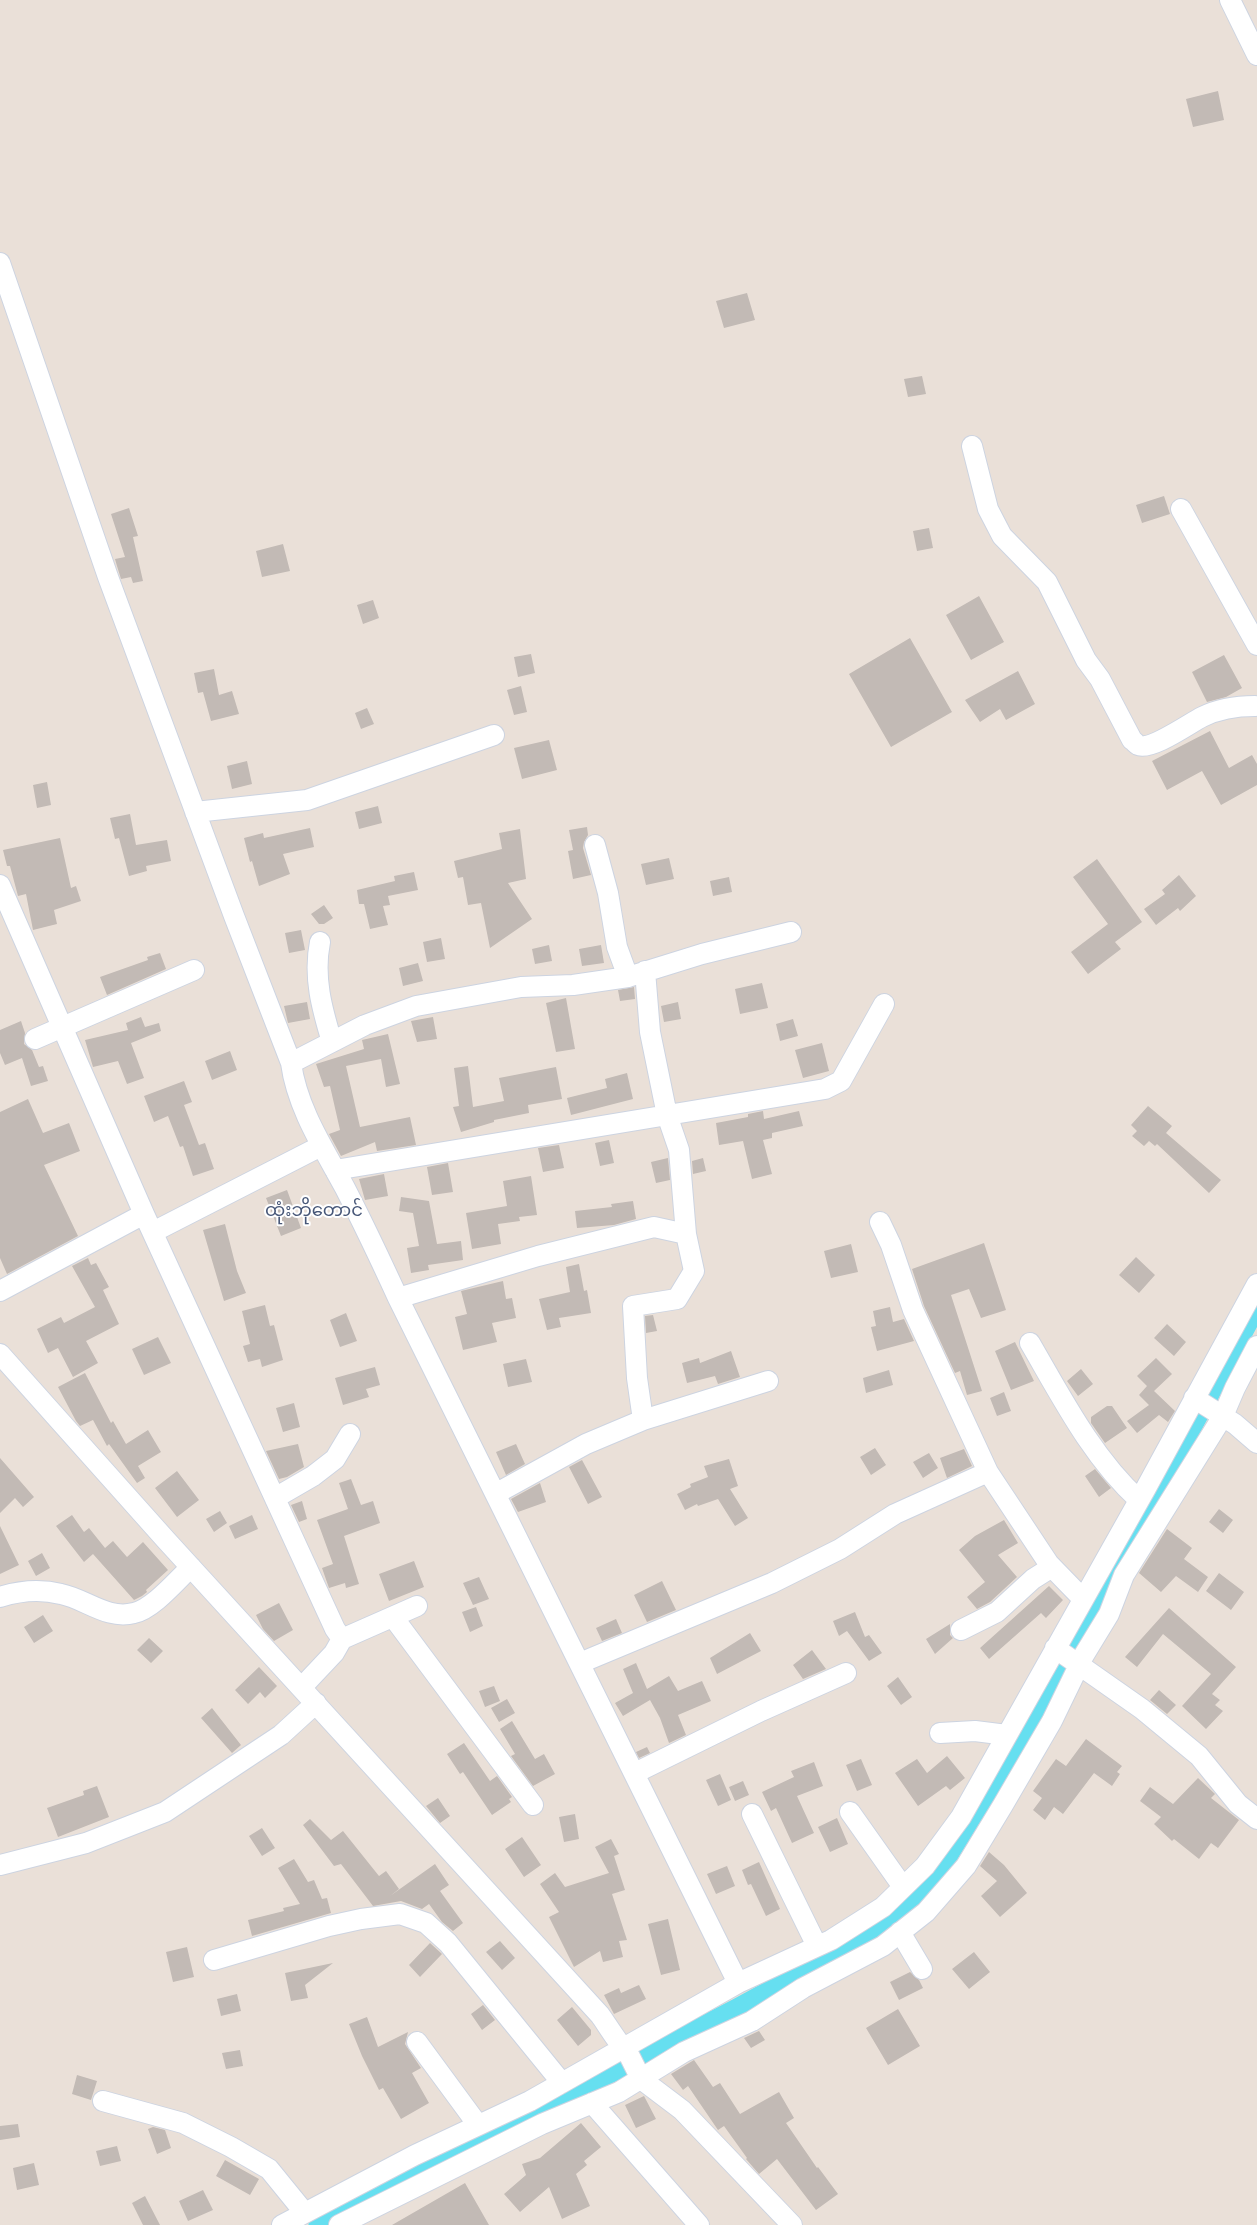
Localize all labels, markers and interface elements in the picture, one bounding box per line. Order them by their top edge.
district label: ထုံးဘိုတောင် [265,1200,363,1222]

